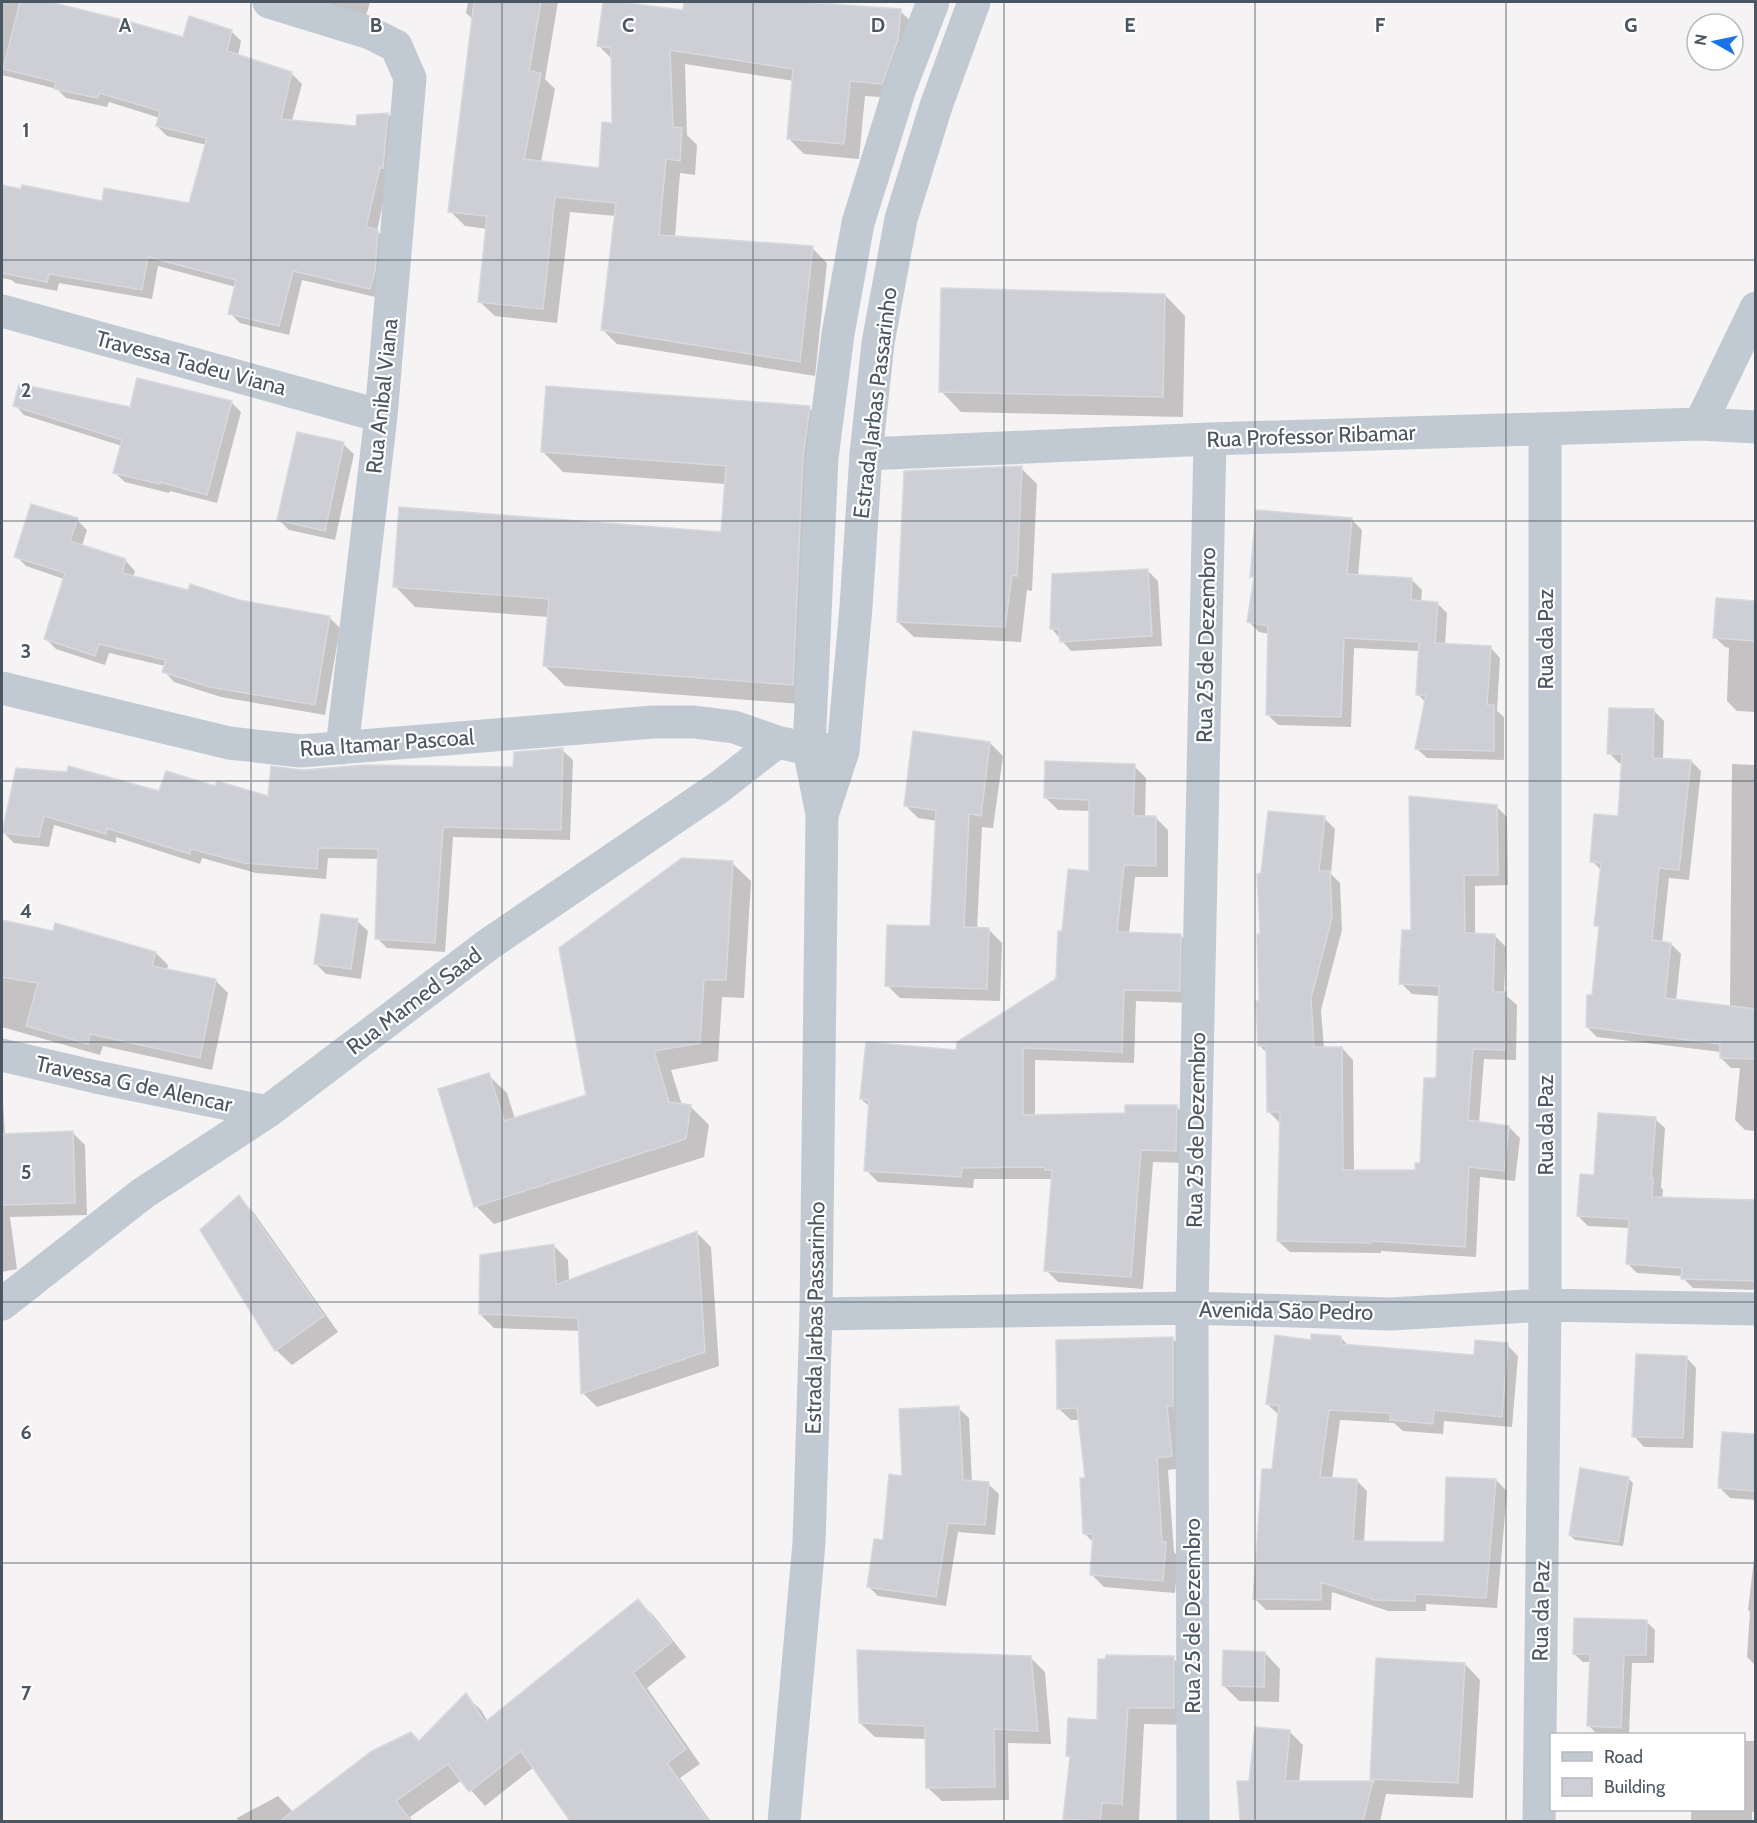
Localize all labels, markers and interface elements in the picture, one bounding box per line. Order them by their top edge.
north arrow [1685,12,1745,72]
text: A [119,13,132,37]
text: B [370,13,382,37]
text: C [622,13,634,37]
text: D [871,13,885,37]
text: E [1124,13,1136,37]
text: F [1375,13,1386,37]
text: G [1624,13,1638,37]
text: N [1690,33,1711,47]
text: 1 [22,118,30,142]
street label: Estrada Jarbas Passarinho [847,286,903,520]
street label: Rua Anibal Viana [360,317,404,475]
street label: Travessa Tadeu Viana [93,325,289,401]
text: 2 [21,378,31,402]
street label: Rua Professor Ribamar [1206,419,1416,453]
street label: Rua 25 de Dezembro [1191,547,1221,743]
street label: Rua da Paz [1532,589,1559,689]
text: 3 [21,639,31,663]
street label: Rua Itamar Pascoal [299,723,476,763]
text: 4 [20,899,32,923]
street label: Rua Mamed Saad [341,941,487,1061]
street label: Rua 25 de Dezembro [1181,1032,1211,1228]
street label: Travessa G de Alencar [33,1050,235,1118]
street label: Rua da Paz [1532,1075,1559,1175]
text: 5 [21,1160,31,1184]
street label: Estrada Jarbas Passarinho [799,1201,831,1435]
street label: Avenida São Pedro [1199,1296,1373,1326]
text: 6 [20,1420,32,1444]
street label: Rua 25 de Dezembro [1179,1518,1206,1714]
street label: Rua da Paz [1527,1560,1555,1662]
text: 7 [21,1681,32,1705]
legend [1550,1733,1745,1811]
text: Road [1604,1746,1643,1768]
text: Building [1604,1776,1666,1798]

